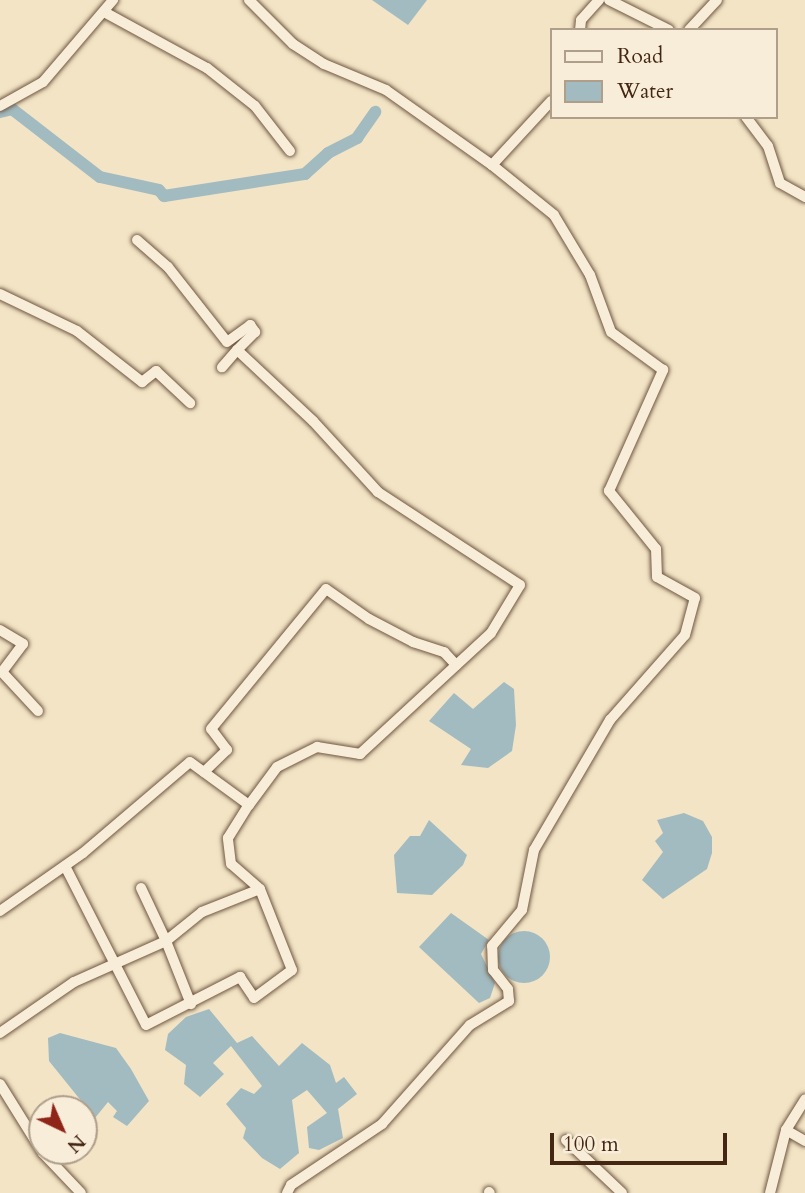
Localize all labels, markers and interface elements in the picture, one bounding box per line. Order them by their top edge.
legend [550,28,777,119]
text: Road [617,42,663,71]
text: Water [617,77,673,106]
north arrow [28,1095,98,1165]
scale bar [553,1120,730,1164]
text: N [61,1129,91,1159]
text: 100 m [563,1130,619,1159]

